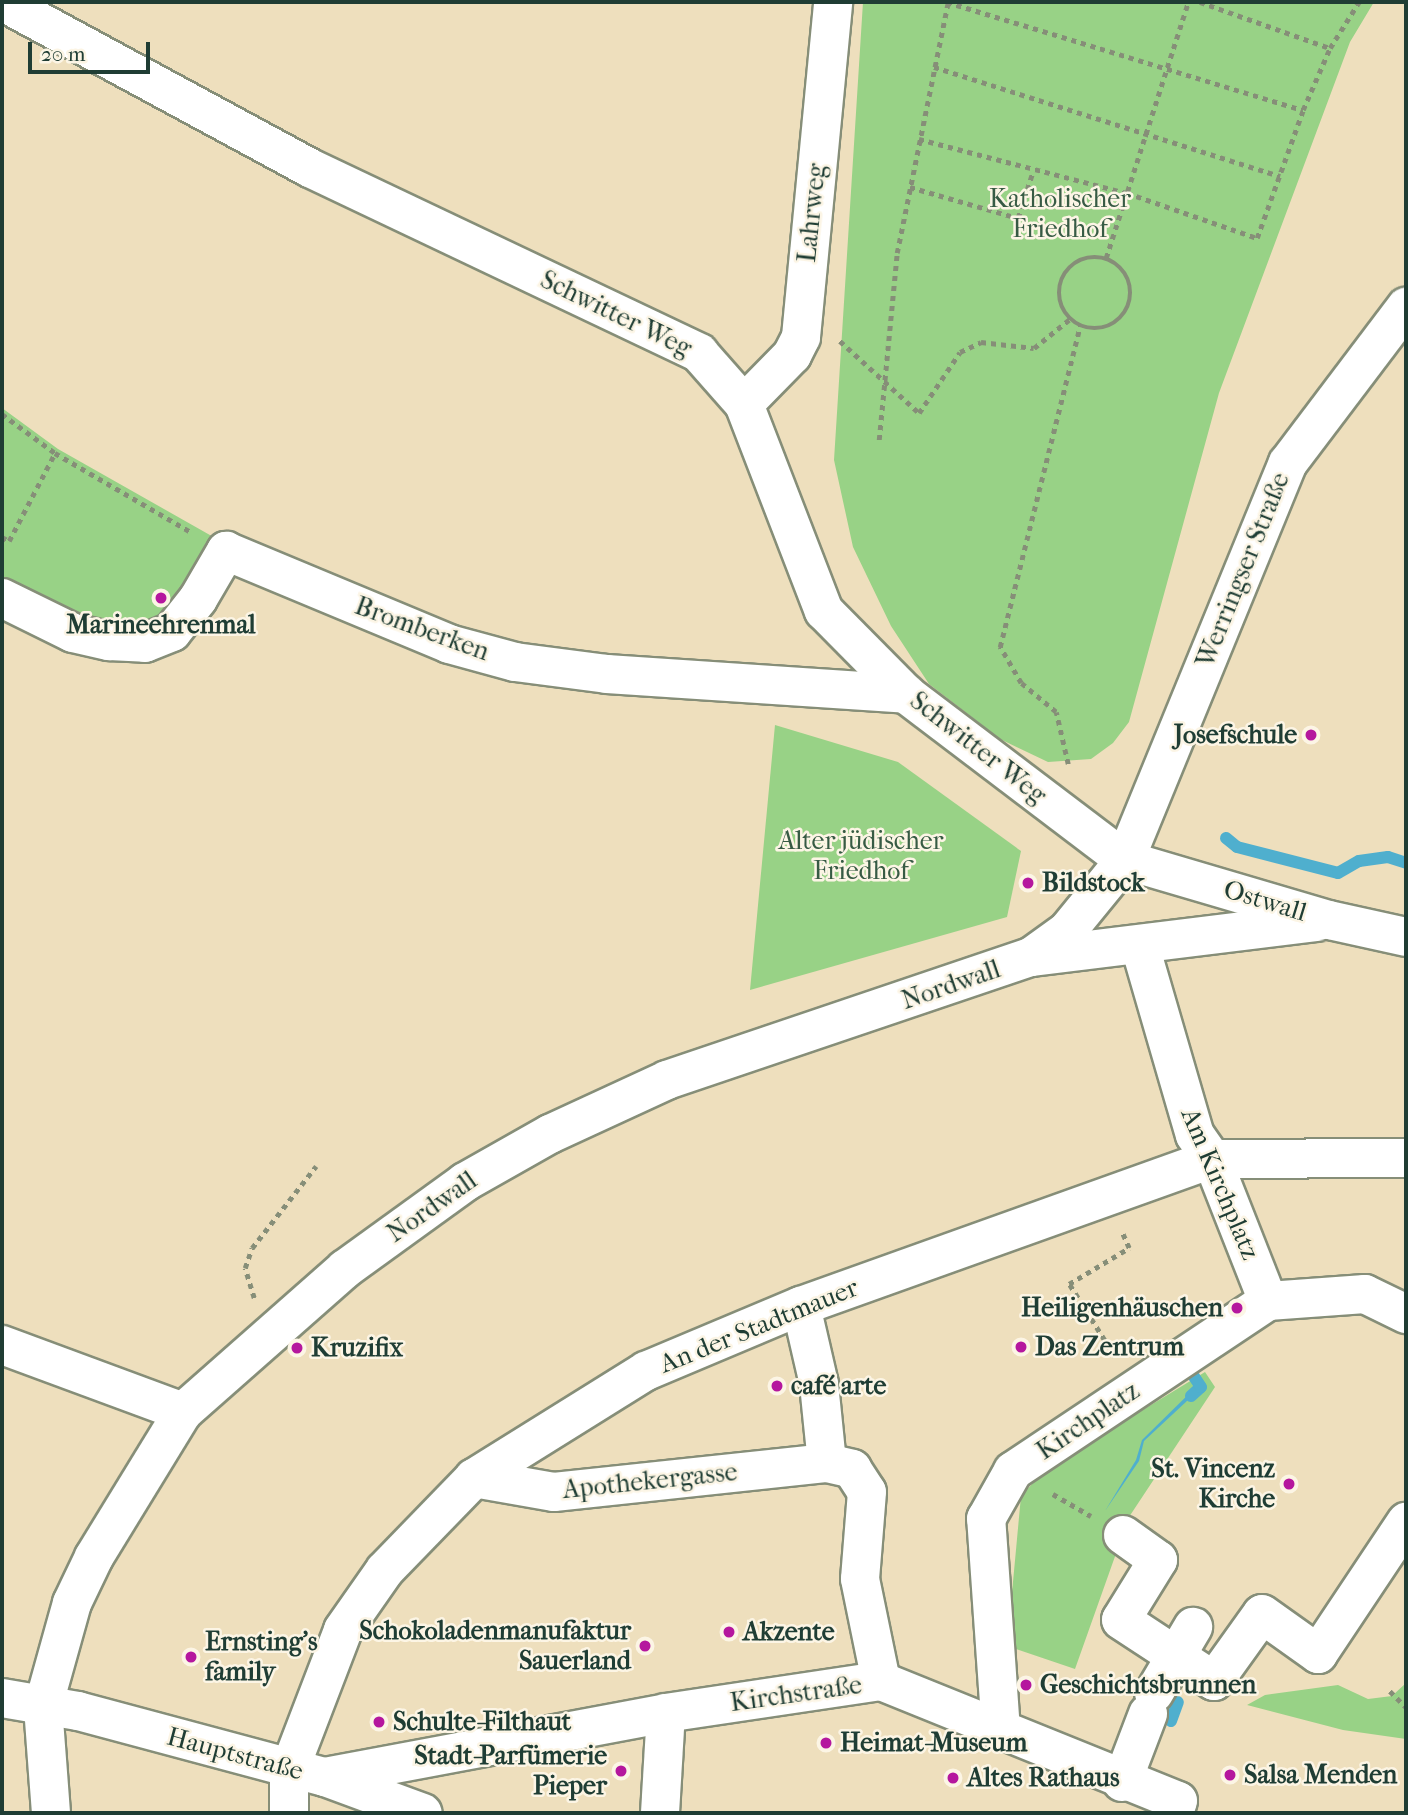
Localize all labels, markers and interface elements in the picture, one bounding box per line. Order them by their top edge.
scale bar [32,28,154,72]
text: 20 m [41,42,85,66]
street label: Lahrweg [791,162,833,264]
park label: Katholischer Friedhof [989,183,1131,244]
street label: Schwitter Weg [535,264,697,364]
street label: Werringser Straße [1190,468,1296,672]
marker: Marineehrenmal [153,590,169,606]
street label: Bromberken [351,590,493,668]
place label: Marineehrenmal [66,609,256,641]
street label: Schwitter Weg [904,685,1052,811]
place label: Josefschule [1174,719,1297,751]
marker: Josefschule [1303,727,1319,743]
park label: Alter jüdischer Friedhof [778,825,944,886]
place label: Bildstock [1042,867,1145,899]
street label: Ostwall [1220,874,1310,928]
marker: Bildstock [1020,875,1036,891]
street label: Nordwall [897,954,1005,1016]
street label: Am Kirchplatz [1174,1104,1266,1264]
street label: Nordwall [381,1165,483,1249]
street label: An der Stadtmauer [655,1272,863,1380]
place label: Heiligenhäuschen [1021,1292,1223,1324]
marker: Heiligenhäuschen [1229,1300,1245,1316]
place label: Das Zentrum [1035,1331,1184,1363]
place label: Kruzifix [311,1332,403,1364]
marker: Das Zentrum [1013,1339,1029,1355]
marker: Kruzifix [289,1340,305,1356]
place label: café arte [791,1370,886,1402]
street label: Kirchplatz [1031,1375,1145,1467]
marker: café arte [769,1378,785,1394]
place label: St. Vincenz Kirche [1151,1453,1275,1514]
street label: Apothekergasse [561,1456,739,1506]
marker: St. Vincenz Kirche [1281,1476,1297,1492]
place label: Schokoladenmanufaktur Sauerland [359,1615,631,1676]
place label: Akzente [743,1616,835,1648]
marker: Akzente [721,1624,737,1640]
place label: Ernsting's family [205,1626,318,1688]
marker: Schokoladenmanufaktur Sauerland [637,1638,653,1654]
marker: Ernsting's family [183,1649,199,1665]
street label: Kirchstraße [728,1669,864,1719]
place label: Geschichtsbrunnen [1040,1669,1256,1701]
marker: Geschichtsbrunnen [1018,1677,1034,1693]
place label: Schulte-Filthaut [393,1706,571,1738]
marker: Schulte-Filthaut [371,1714,387,1730]
street label: Hauptstraße [164,1721,306,1787]
place label: Heimat-Museum [840,1727,1027,1759]
marker: Heimat-Museum [818,1735,834,1751]
place label: Stadt-Parfümerie Pieper [414,1740,607,1802]
place label: Salsa Menden [1244,1759,1397,1791]
place label: Altes Rathaus [967,1762,1120,1794]
marker: Stadt-Parfümerie Pieper [613,1763,629,1779]
marker: Salsa Menden [1222,1767,1238,1783]
marker: Altes Rathaus [945,1770,961,1786]

